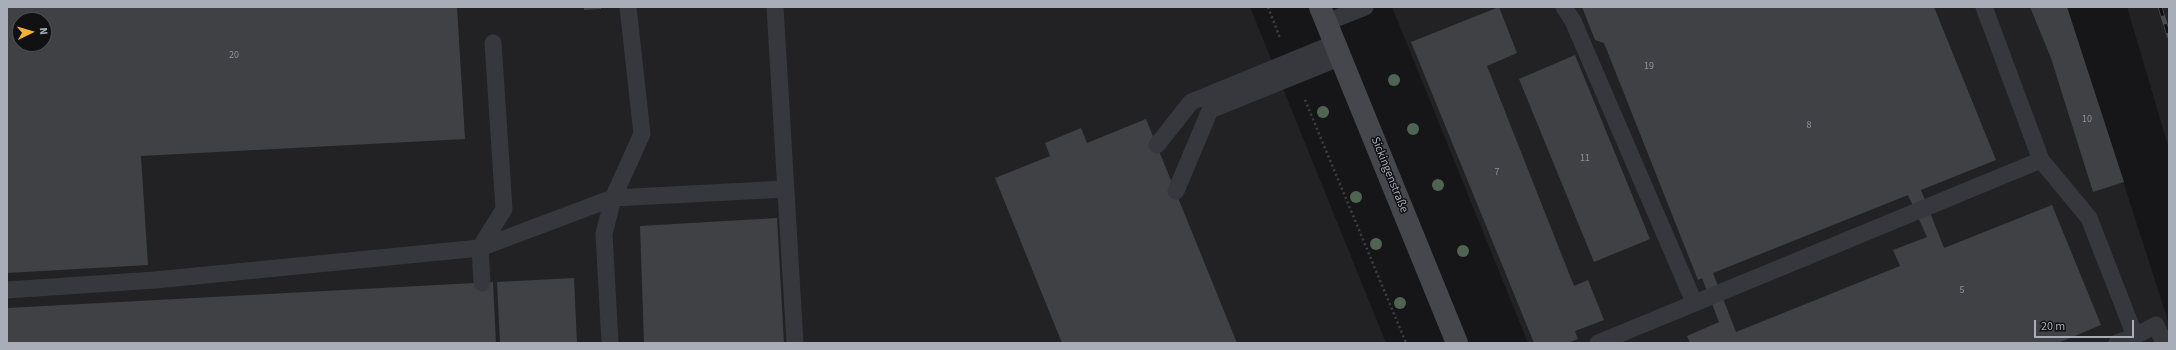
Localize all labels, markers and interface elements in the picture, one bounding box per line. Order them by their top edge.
north arrow [12,12,52,52]
text: N [36,27,51,35]
house number: 20 [229,50,239,62]
house number: 19 [1644,61,1654,73]
house number: 10 [2082,114,2092,126]
house number: 8 [1807,120,1811,132]
street label: Sickingenstraße [1367,135,1411,215]
house number: 11 [1580,153,1590,165]
house number: 7 [1495,167,1499,179]
house number: 5 [1960,285,1964,297]
scale bar [2036,312,2136,338]
text: 20 m [2041,318,2065,335]

